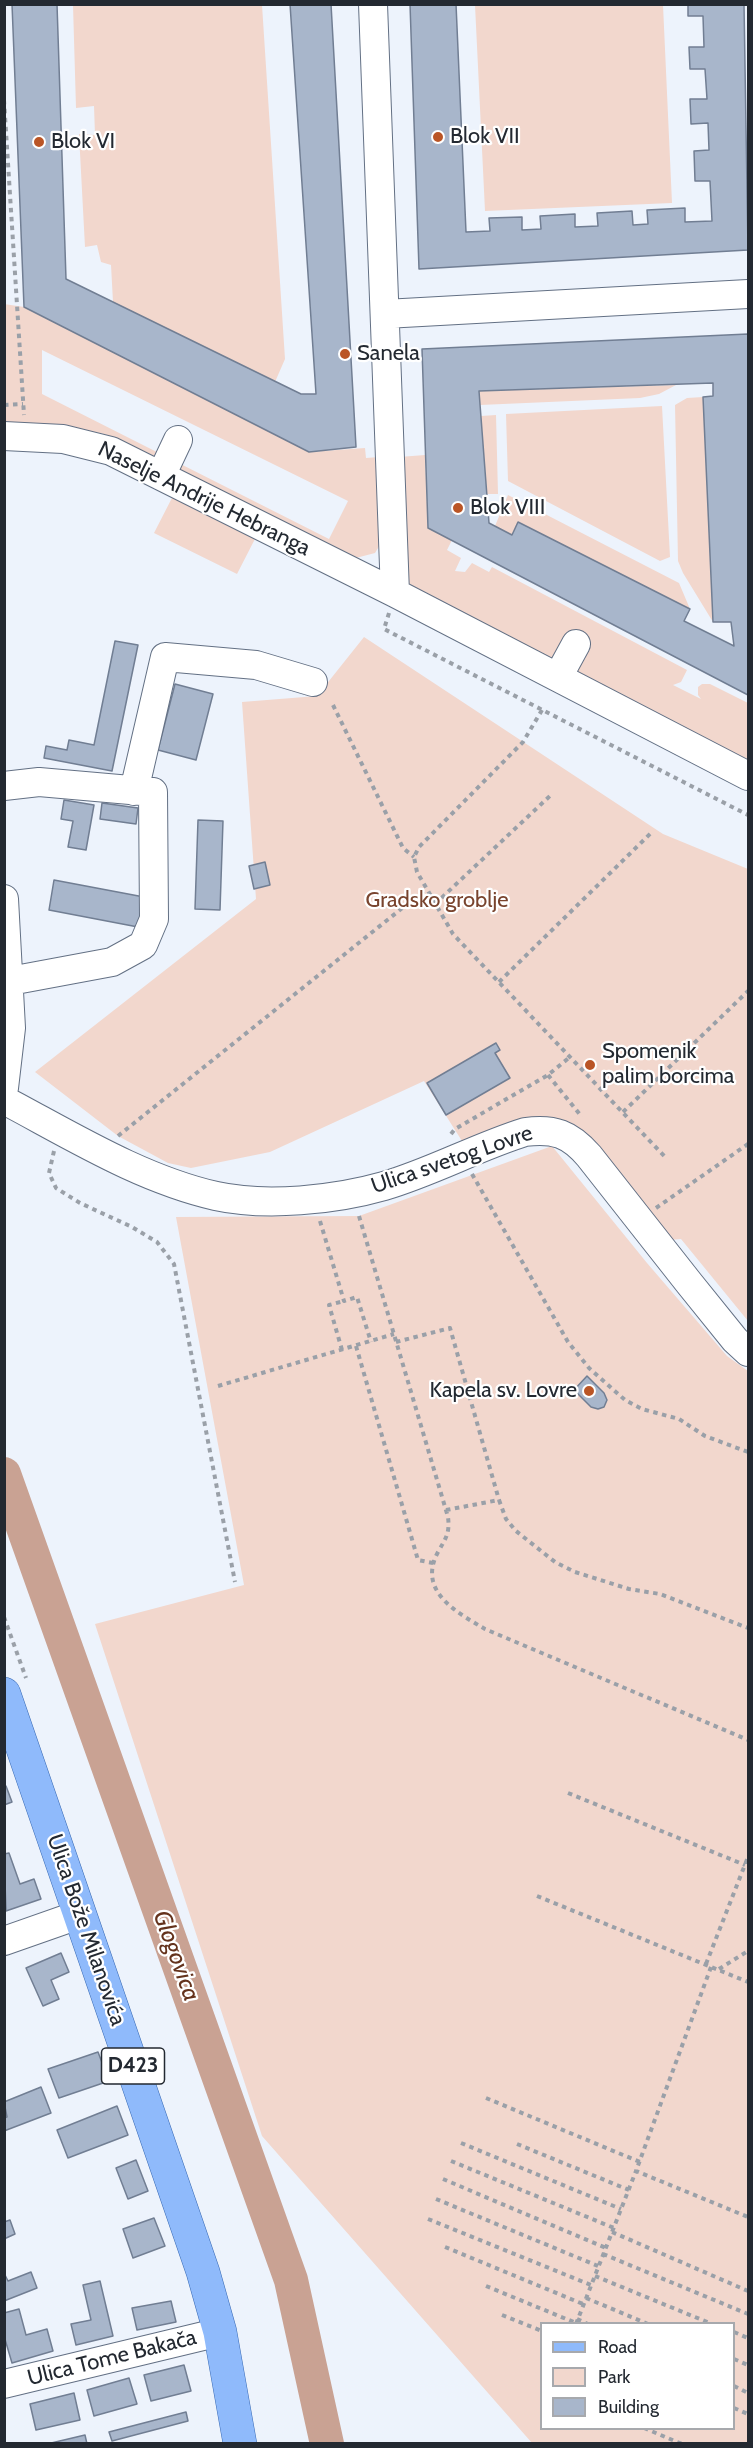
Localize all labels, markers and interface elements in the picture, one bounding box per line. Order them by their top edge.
place label: Blok VII [450,124,520,150]
place label: Blok VI [51,129,115,155]
marker: Blok VII [431,130,445,144]
marker: Blok VI [32,135,46,149]
place label: Sanela [357,341,420,367]
marker: Sanela [338,347,352,361]
street label: Naselje Andrije Hebranga [94,436,314,562]
place label: Blok VIII [470,495,545,521]
marker: Blok VIII [451,501,465,515]
park label: Gradsko groblje [366,888,508,914]
place label: Spomenik palim borcima [602,1039,734,1090]
marker: Spomenik palim borcima [583,1058,597,1072]
street label: Ulica svetog Lovre [368,1120,536,1200]
place label: Kapela sv. Lovre [429,1378,577,1404]
marker: Kapela sv. Lovre [582,1384,596,1398]
street label: Ulica Bože Milanovića [41,1831,131,2029]
water label: Glogovica [146,1907,206,2005]
road number: D423 [102,2048,164,2084]
legend [540,2322,735,2430]
street label: Ulica Tome Bakača [25,2324,199,2392]
text: Road [598,2336,637,2358]
text: Park [598,2366,630,2388]
text: Building [598,2396,659,2418]

